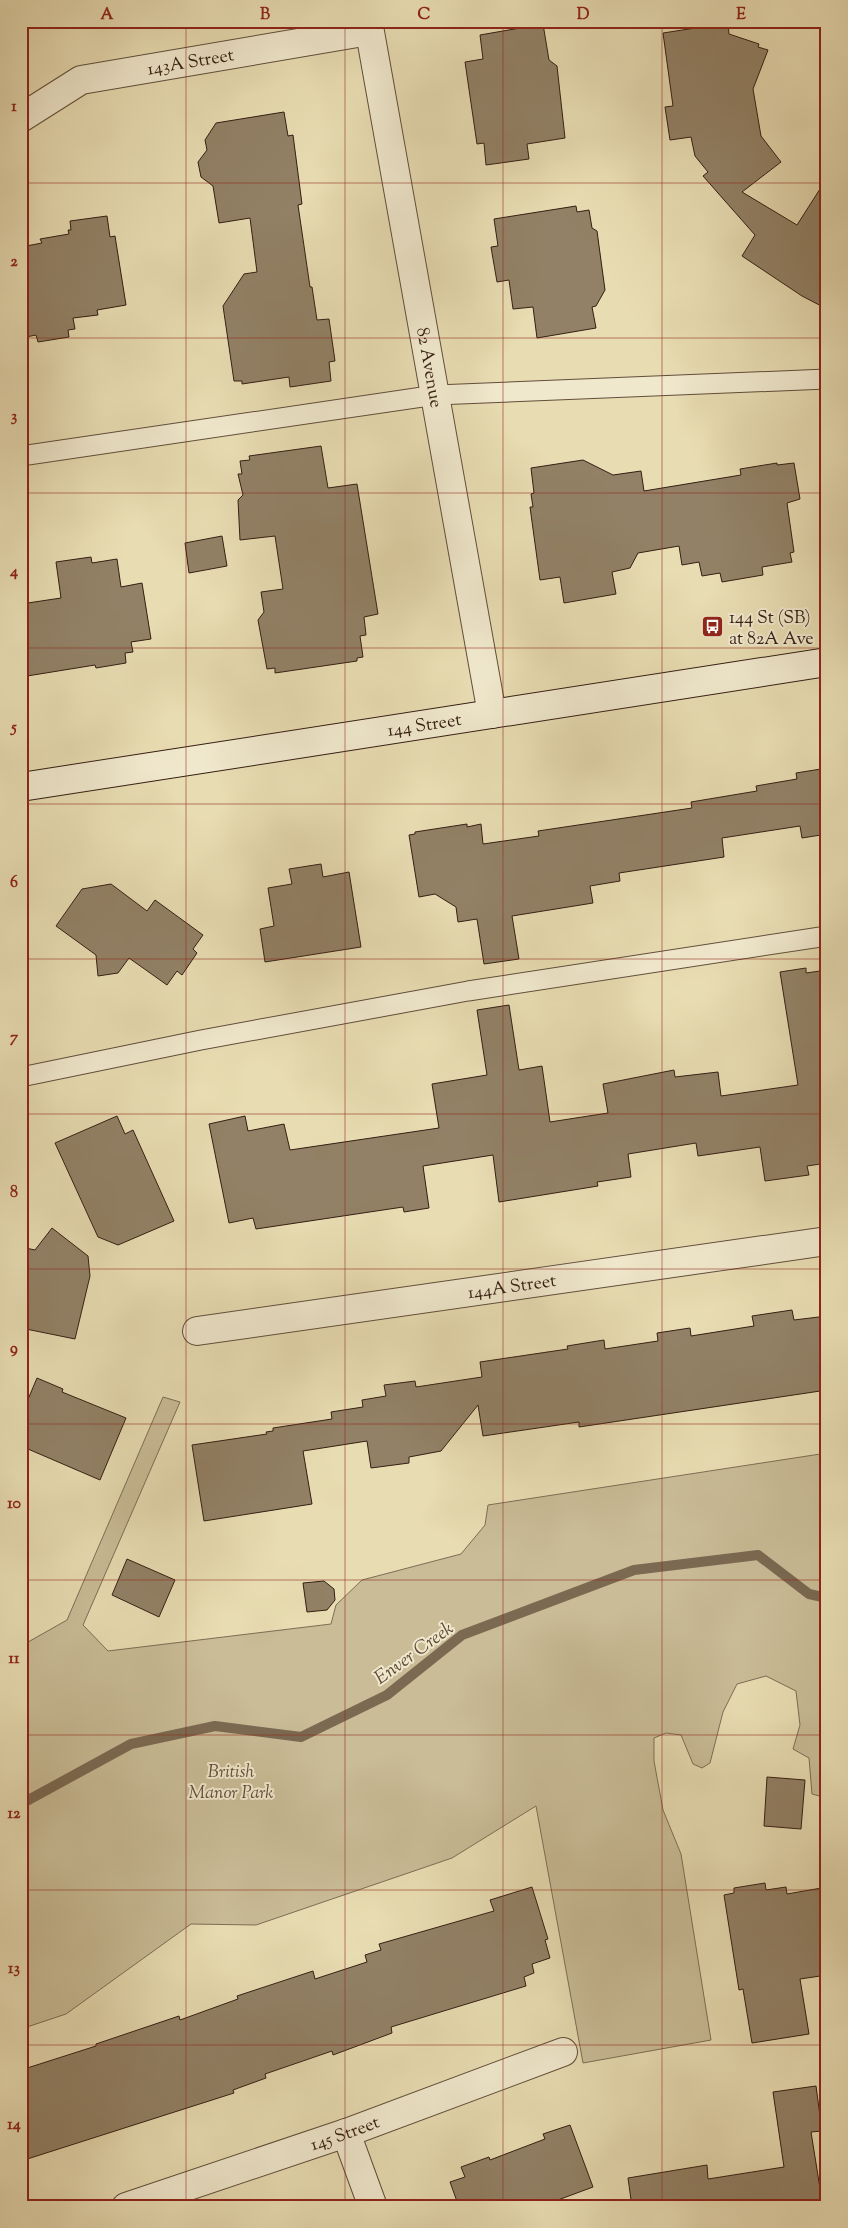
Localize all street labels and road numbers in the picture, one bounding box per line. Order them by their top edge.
street label: 143A Street [145,43,236,84]
street label: 82 Avenue [408,326,448,410]
street label: 144 Street [386,708,463,745]
street label: 144A Street [466,1269,558,1307]
street label: 145 Street [307,2111,384,2159]

